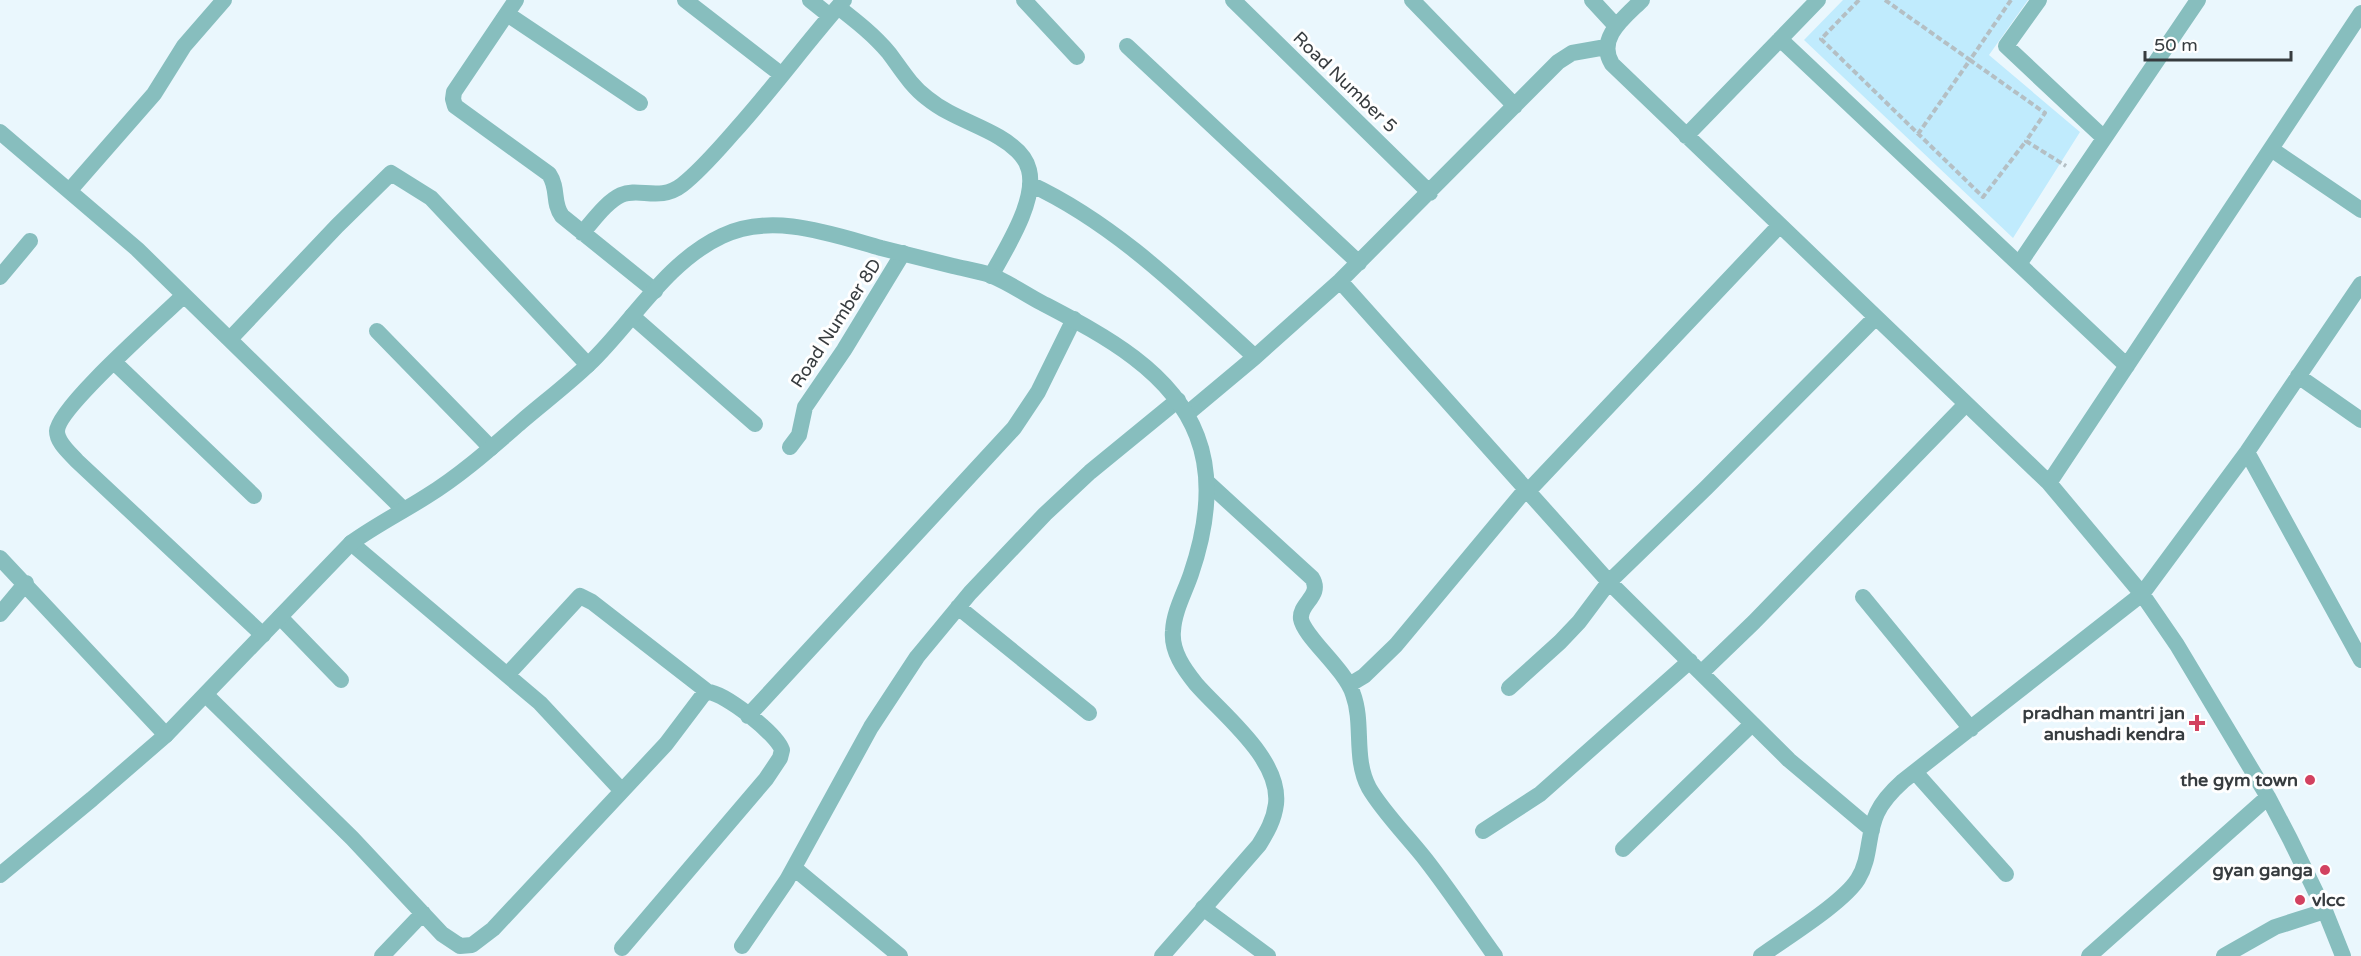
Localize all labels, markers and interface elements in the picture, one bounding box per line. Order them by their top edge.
scale bar [2145,24,2290,62]
street label: Road Number 5 [1288,27,1402,137]
text: 50 m [2154,34,2198,56]
street label: Road Number 8D [786,254,886,392]
place label: pradhan mantri jan anushadi kendra [2023,702,2185,745]
marker: pradhan mantri jan anushadi kendra [2190,716,2204,730]
place label: the gym town [2180,769,2298,791]
marker: the gym town [2303,773,2317,787]
place label: gyan ganga [2212,859,2313,881]
marker: gyan ganga [2318,863,2332,877]
place label: vlcc [2312,889,2346,911]
marker: vlcc [2293,893,2307,907]

